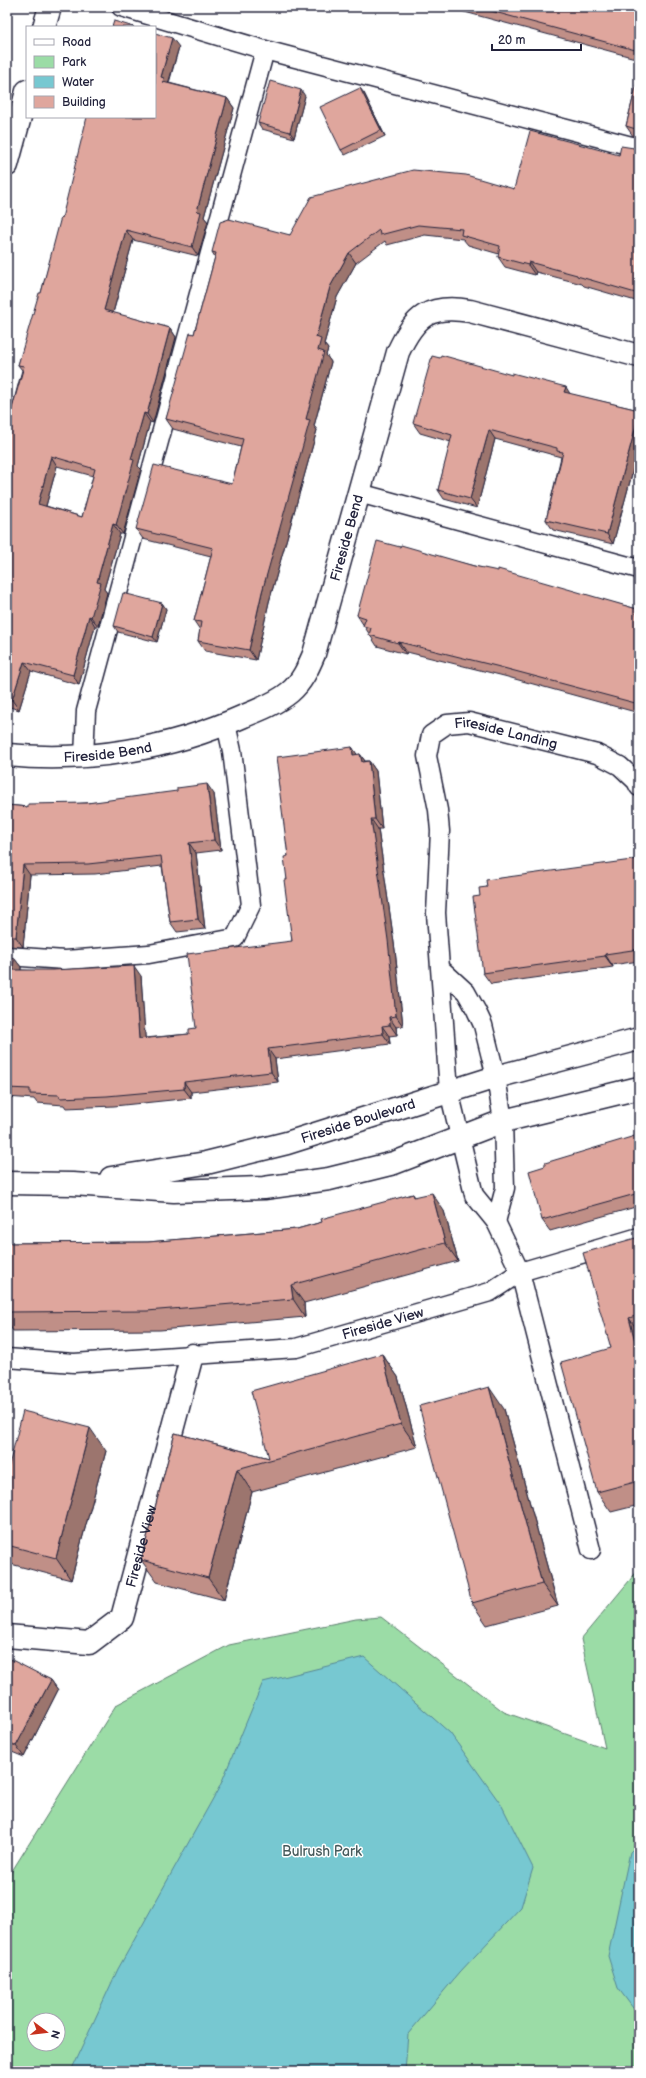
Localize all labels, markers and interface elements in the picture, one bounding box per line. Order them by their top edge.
legend [26,26,156,118]
scale bar [492,26,581,52]
text: 20 m [498,33,525,48]
text: Road [62,35,91,50]
text: Park [62,55,86,70]
text: Water [62,75,94,90]
text: Building [62,95,106,110]
street label: Fireside Bend [326,493,366,583]
street label: Fireside Landing [453,713,559,752]
street label: Fireside Bend [63,738,153,766]
street label: Fireside Boulevard [299,1095,417,1147]
street label: Fireside View [340,1303,426,1343]
street label: Fireside View [122,1503,160,1589]
park label: Bulrush Park [282,1843,362,1860]
north arrow [26,2012,66,2052]
text: N [48,2029,63,2040]

